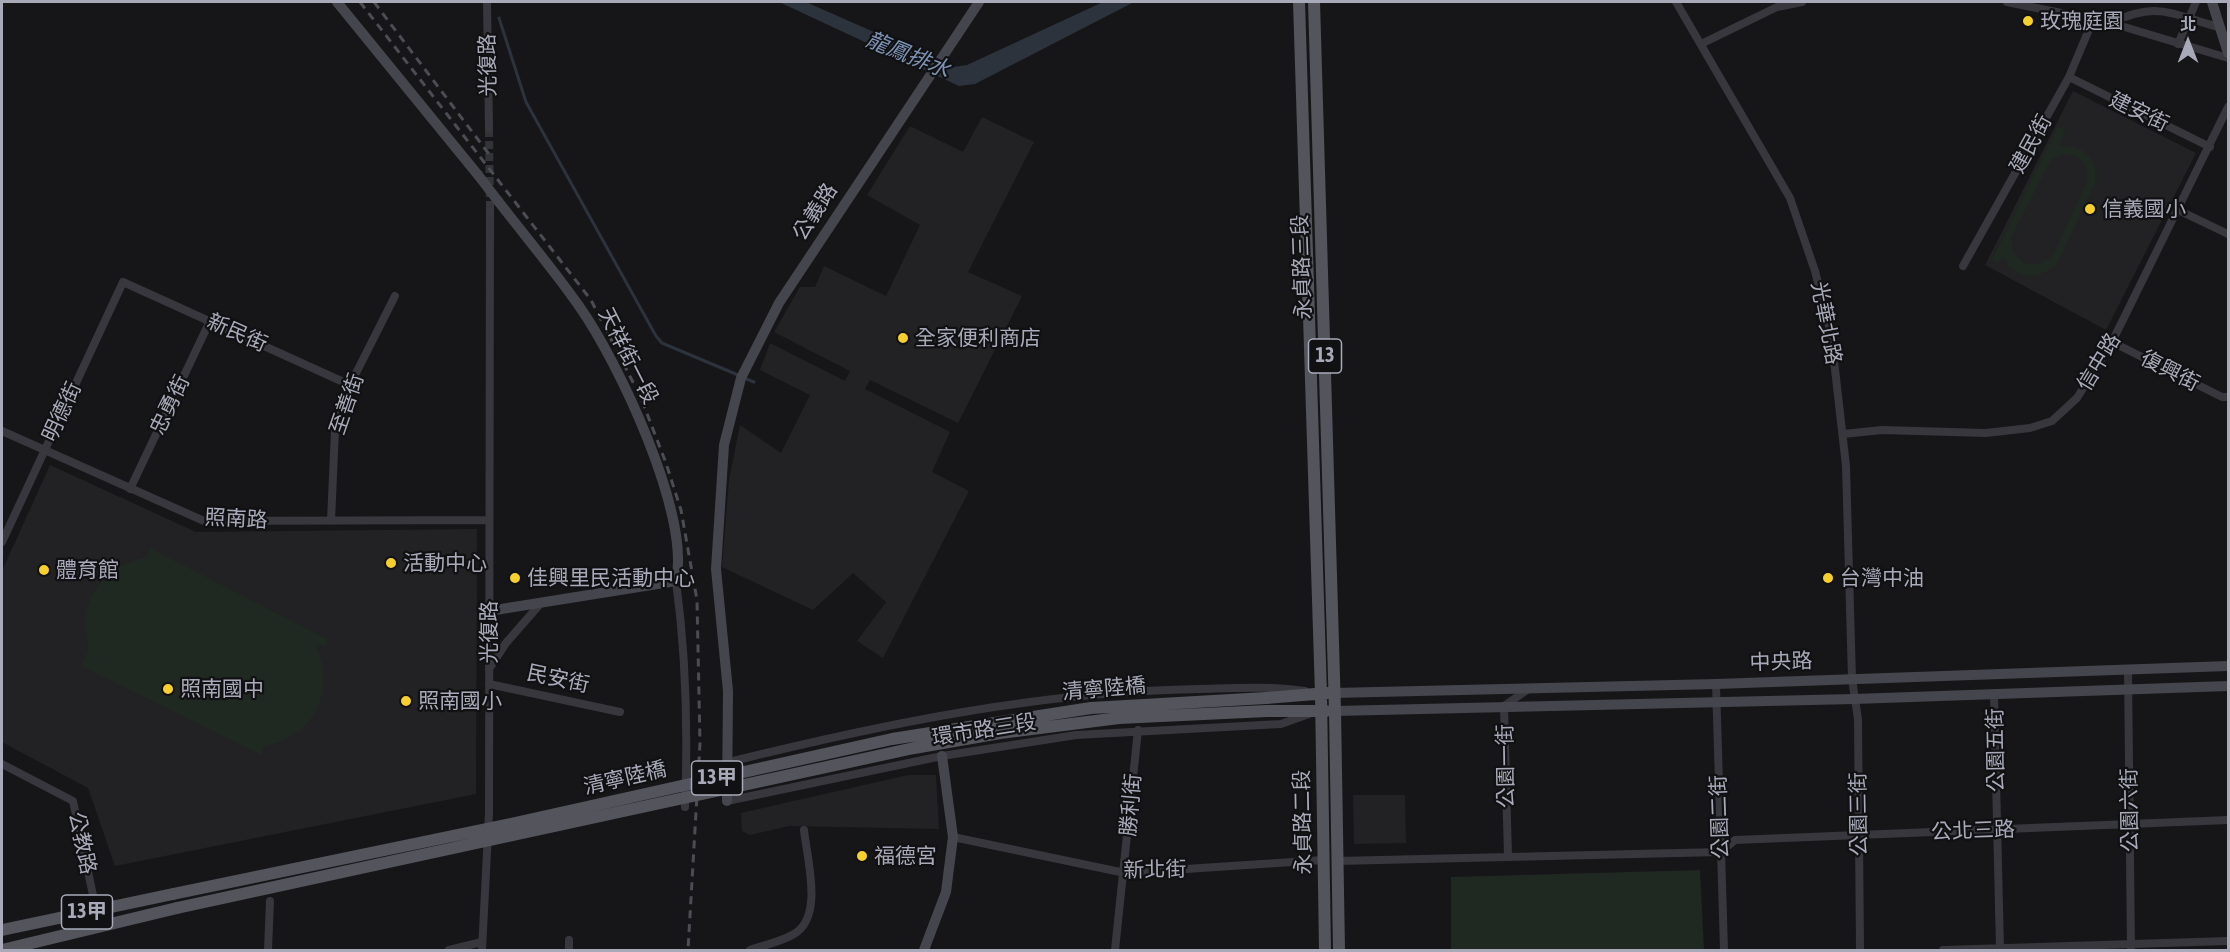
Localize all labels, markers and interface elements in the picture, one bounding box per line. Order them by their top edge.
place label: 玫瑰庭園 [2040,8,2124,34]
north arrow [2158,12,2218,72]
marker: 玫瑰庭園 [2021,14,2035,28]
text: 北 [2180,15,2196,33]
water label: 龍鳳排水 [862,26,954,84]
street label: 光復路 [475,33,501,97]
street label: 建安街 [2105,87,2173,137]
street label: 建民街 [2005,110,2057,178]
street label: 公義路 [787,179,843,245]
place label: 信義國小 [2102,196,2186,222]
marker: 信義國小 [2083,202,2097,216]
street label: 永貞路三段 [1288,214,1316,320]
street label: 光華北路 [1806,279,1846,367]
street label: 天祥街一段 [593,304,663,408]
street label: 新民街 [203,309,271,357]
place label: 全家便利商店 [915,325,1041,351]
street label: 信中路 [2072,329,2126,395]
marker: 全家便利商店 [896,331,910,345]
road number: 13 [1308,339,1342,373]
street label: 復興街 [2136,345,2204,397]
street label: 至善街 [325,370,369,438]
street label: 忠勇街 [145,371,195,439]
street label: 明德街 [37,378,87,446]
street label: 照南路 [204,505,268,533]
place label: 活動中心 [403,550,487,576]
marker: 活動中心 [384,556,398,570]
place label: 體育館 [56,557,119,583]
marker: 體育館 [37,563,51,577]
place label: 佳興里民活動中心 [527,565,695,591]
place label: 台灣中油 [1840,565,1924,591]
marker: 佳興里民活動中心 [508,571,522,585]
marker: 台灣中油 [1821,571,1835,585]
street label: 光復路 [476,601,502,663]
street label: 中央路 [1749,648,1813,676]
street label: 民安街 [525,660,591,698]
street label: 清寧陸橋 [1061,673,1147,705]
place label: 照南國中 [180,676,264,702]
marker: 照南國中 [161,682,175,696]
place label: 照南國小 [418,688,502,714]
marker: 照南國小 [399,694,413,708]
street label: 公園五街 [1983,708,2009,792]
street label: 環市路三段 [930,709,1038,751]
street label: 公園一街 [1493,724,1519,808]
street label: 清寧陸橋 [581,756,669,800]
road number: 13甲 [692,761,742,795]
street label: 公園六街 [2117,768,2143,852]
street label: 永貞路二段 [1289,769,1317,875]
street label: 公園三街 [1846,772,1872,856]
street label: 勝利街 [1116,773,1146,837]
street label: 公園二街 [1706,775,1734,859]
street label: 公教路 [63,810,101,876]
street label: 公北三路 [1931,817,2015,845]
place label: 福德宮 [874,843,937,869]
marker: 福德宮 [855,849,869,863]
street label: 新北街 [1123,857,1187,883]
road number: 13甲 [62,895,112,929]

